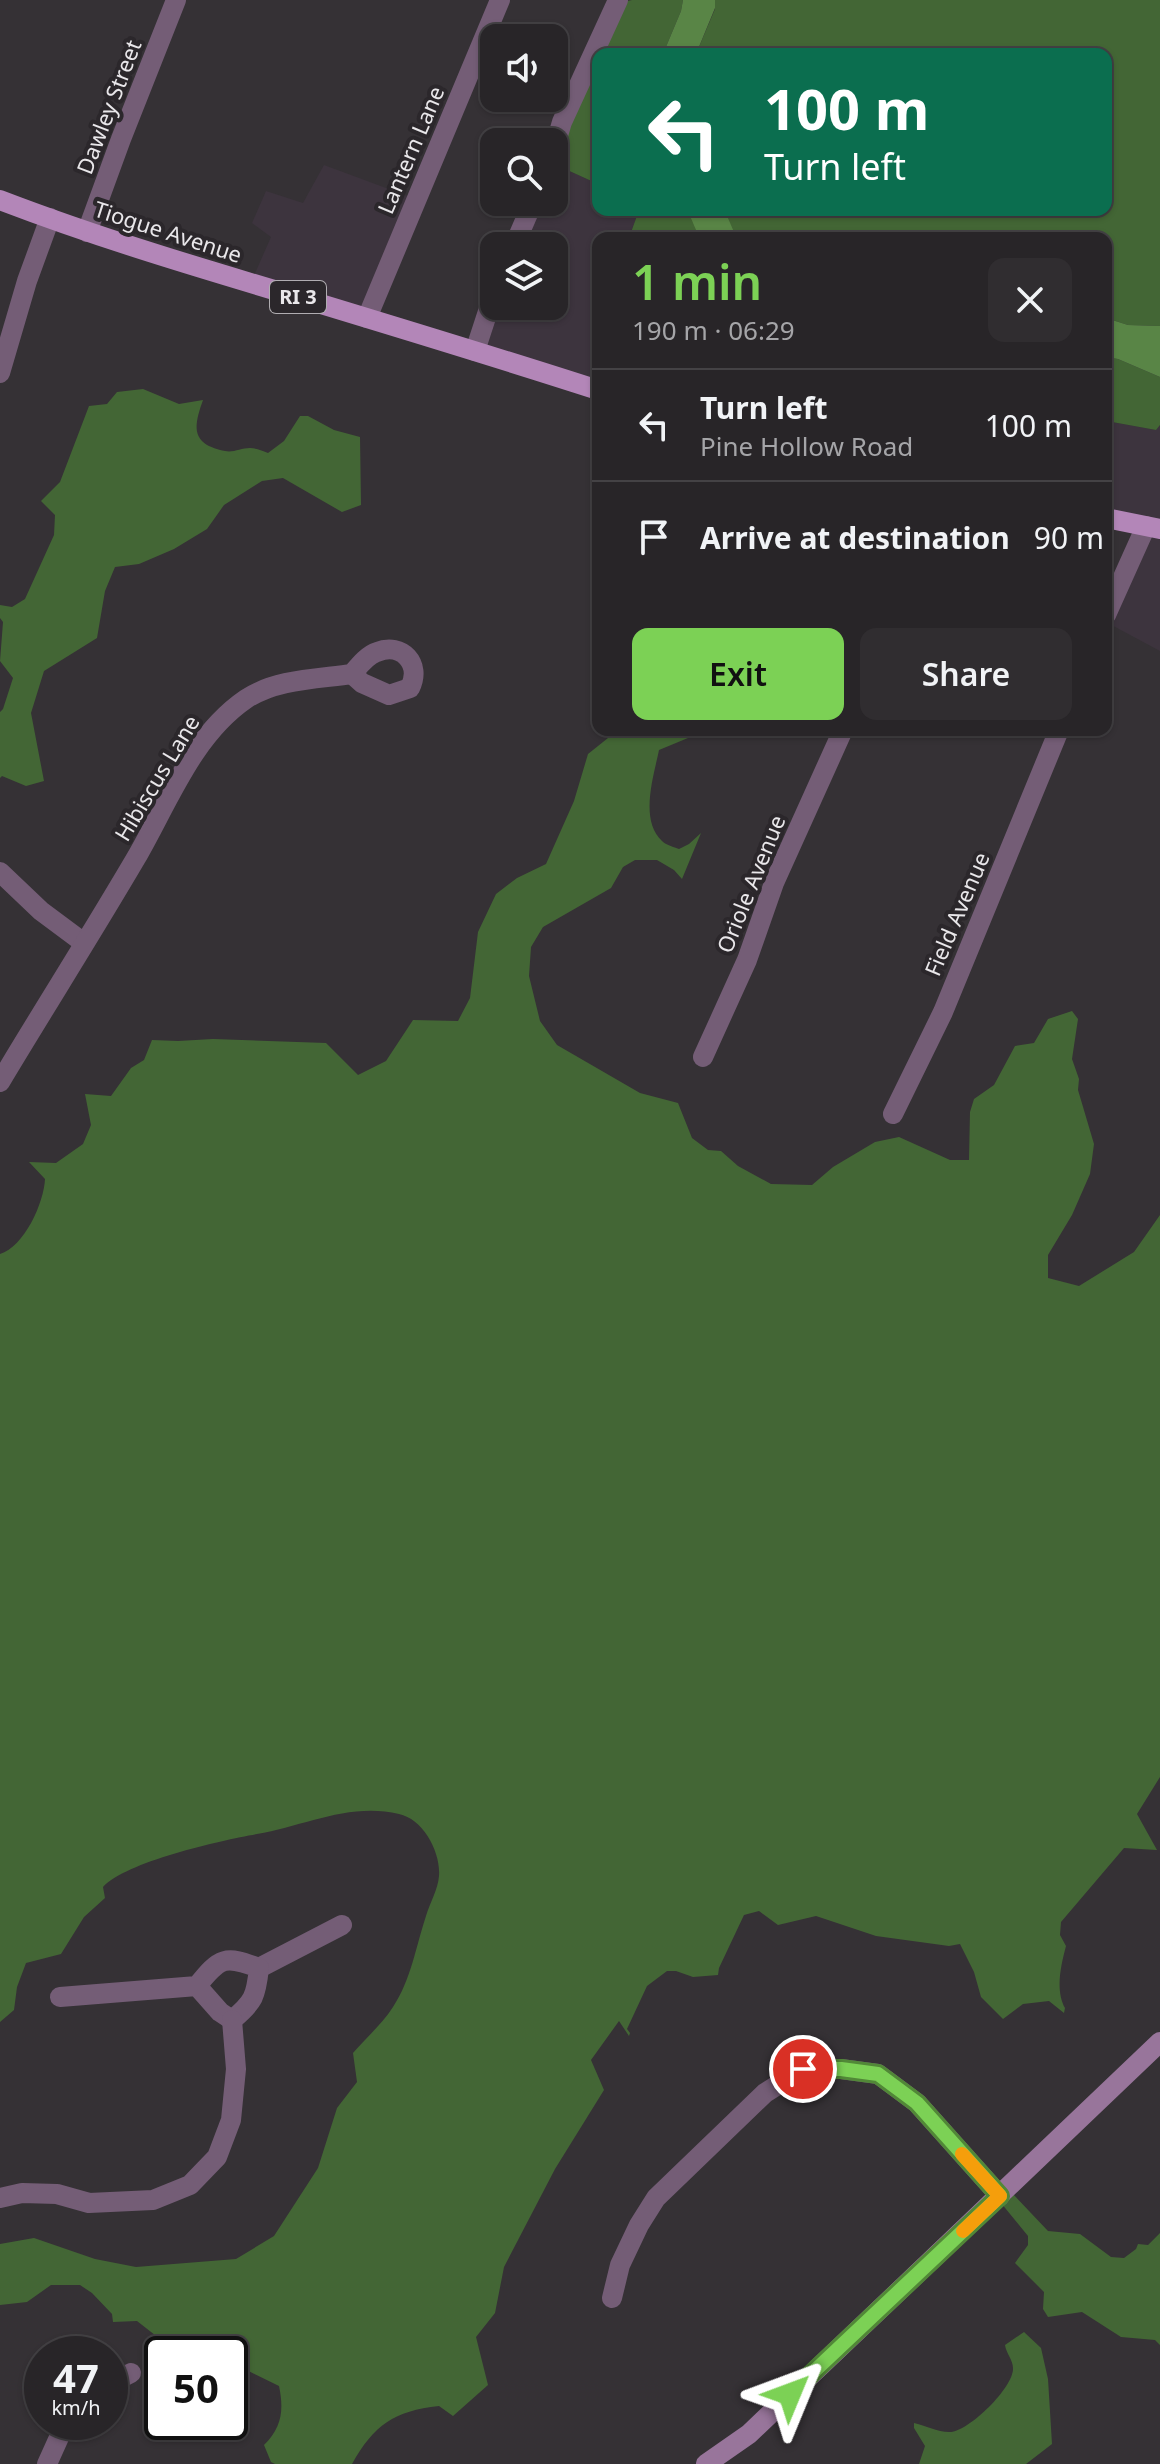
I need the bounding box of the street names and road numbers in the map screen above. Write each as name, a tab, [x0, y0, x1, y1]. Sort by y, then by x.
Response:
street label: Dawley Street	[69, 35, 147, 178]
street label: Lantern Lane	[370, 81, 450, 218]
street label: Tiogue Avenue	[91, 193, 246, 269]
road number: RI 3	[270, 281, 326, 313]
street label: Hibiscus Lane	[107, 709, 206, 846]
street label: Oriole Avenue	[709, 810, 791, 957]
street label: Field Avenue	[917, 847, 996, 980]

